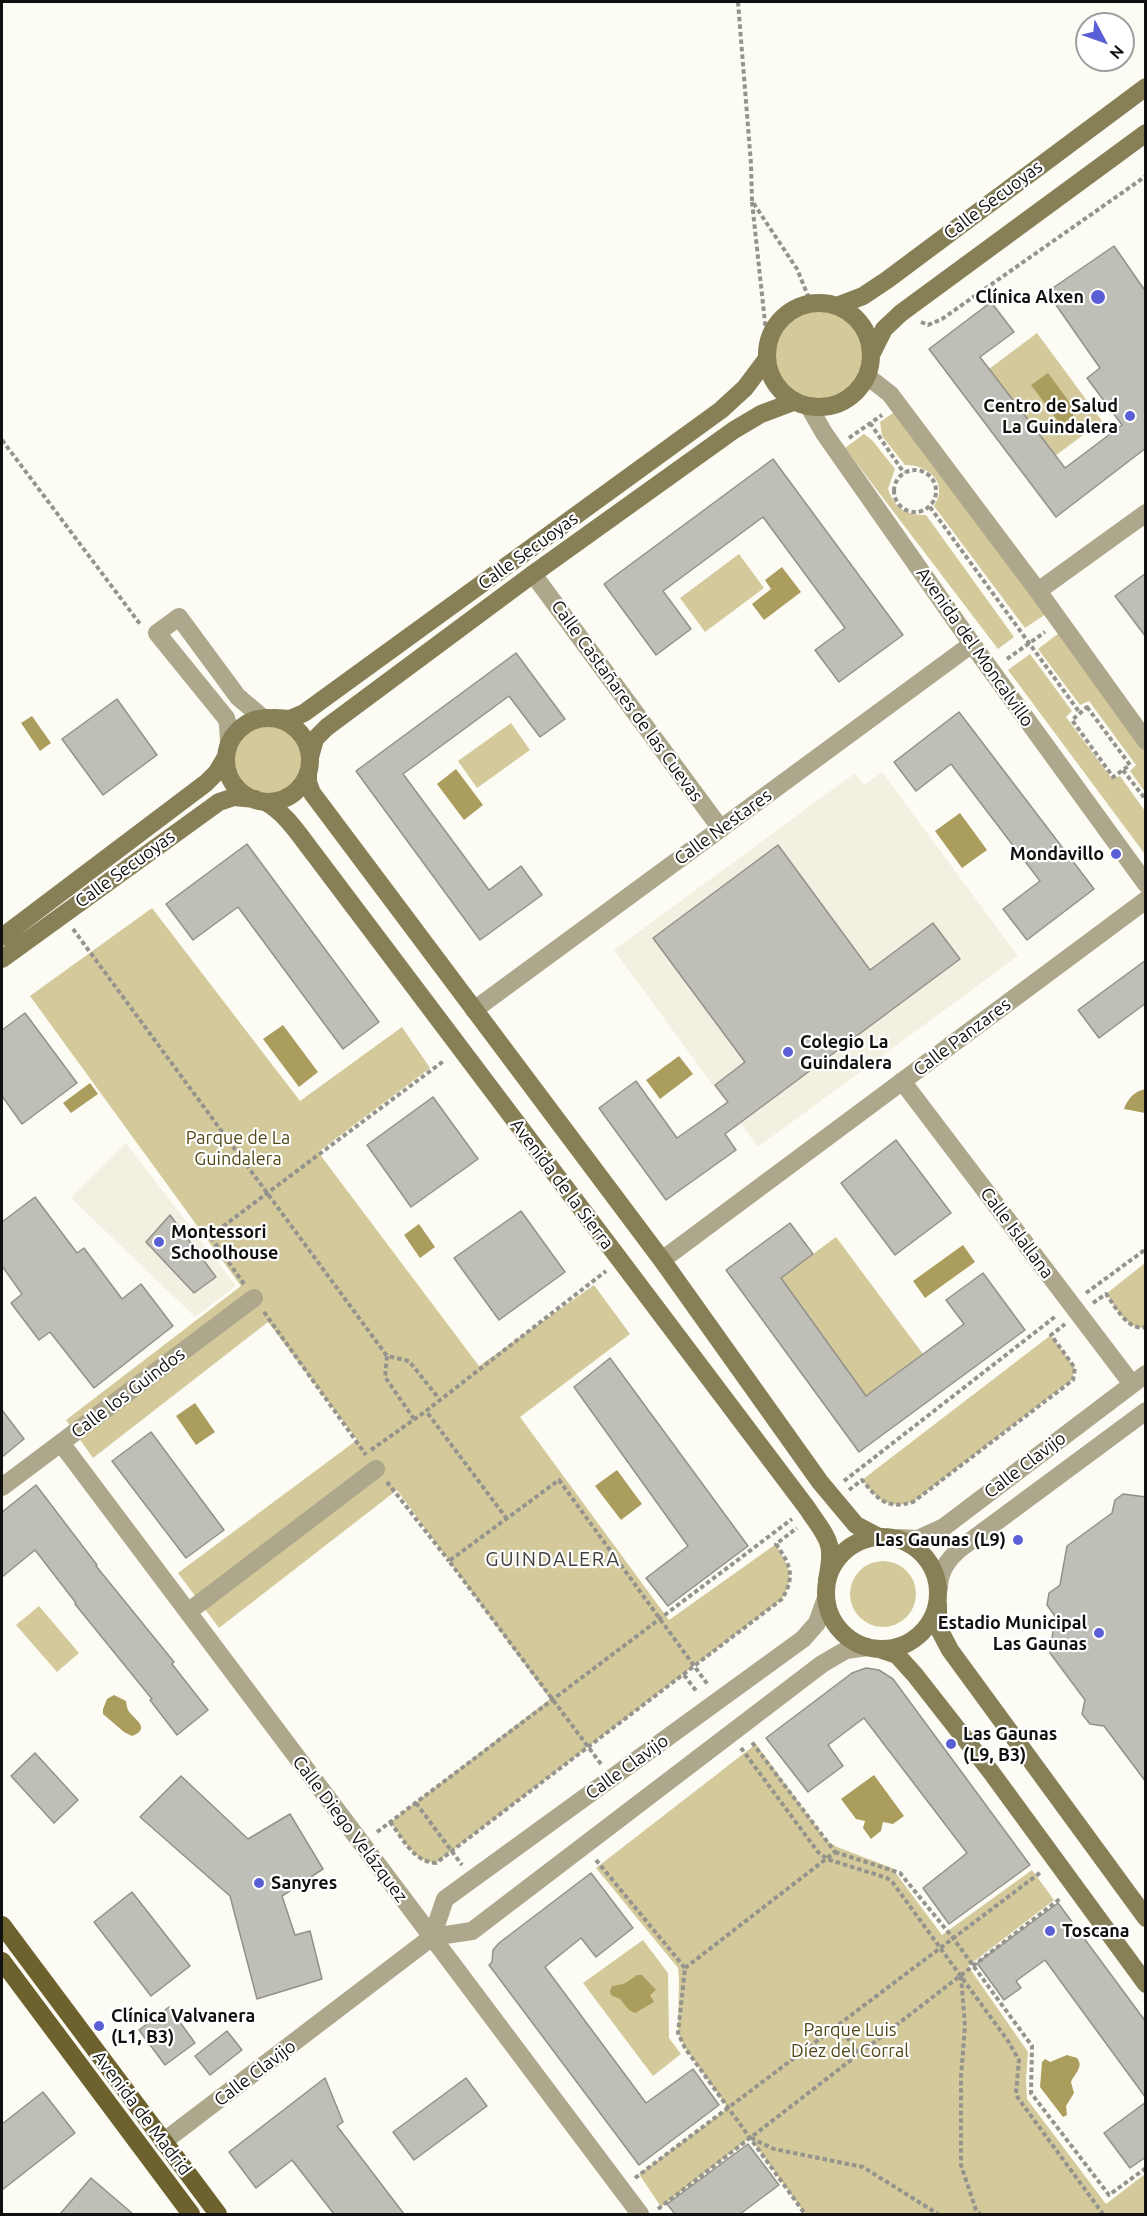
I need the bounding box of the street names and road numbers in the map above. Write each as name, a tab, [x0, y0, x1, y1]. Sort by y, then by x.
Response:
street label: Calle Secuoyas	[939, 156, 1047, 244]
street label: Calle Secuoyas	[474, 508, 582, 594]
street label: Avenida del Moncalvillo	[912, 563, 1038, 731]
street label: Calle Castañares de las Cuevas	[547, 596, 707, 806]
street label: Calle Nestares	[670, 784, 776, 870]
street label: Calle Secuoyas	[71, 826, 179, 912]
street label: Calle Panzares	[909, 993, 1015, 1081]
street label: Avenida de la Sierra	[506, 1114, 618, 1254]
street label: Calle Islallana	[976, 1183, 1058, 1283]
street label: Calle los Guindos	[67, 1343, 189, 1443]
street label: Calle Clavijo	[980, 1427, 1070, 1503]
street label: Calle Clavijo	[581, 1730, 673, 1804]
street label: Calle Diego Velázquez	[288, 1752, 412, 1906]
street label: Calle Clavijo	[210, 2035, 300, 2111]
street label: Avenida de Madrid	[88, 2046, 196, 2180]

